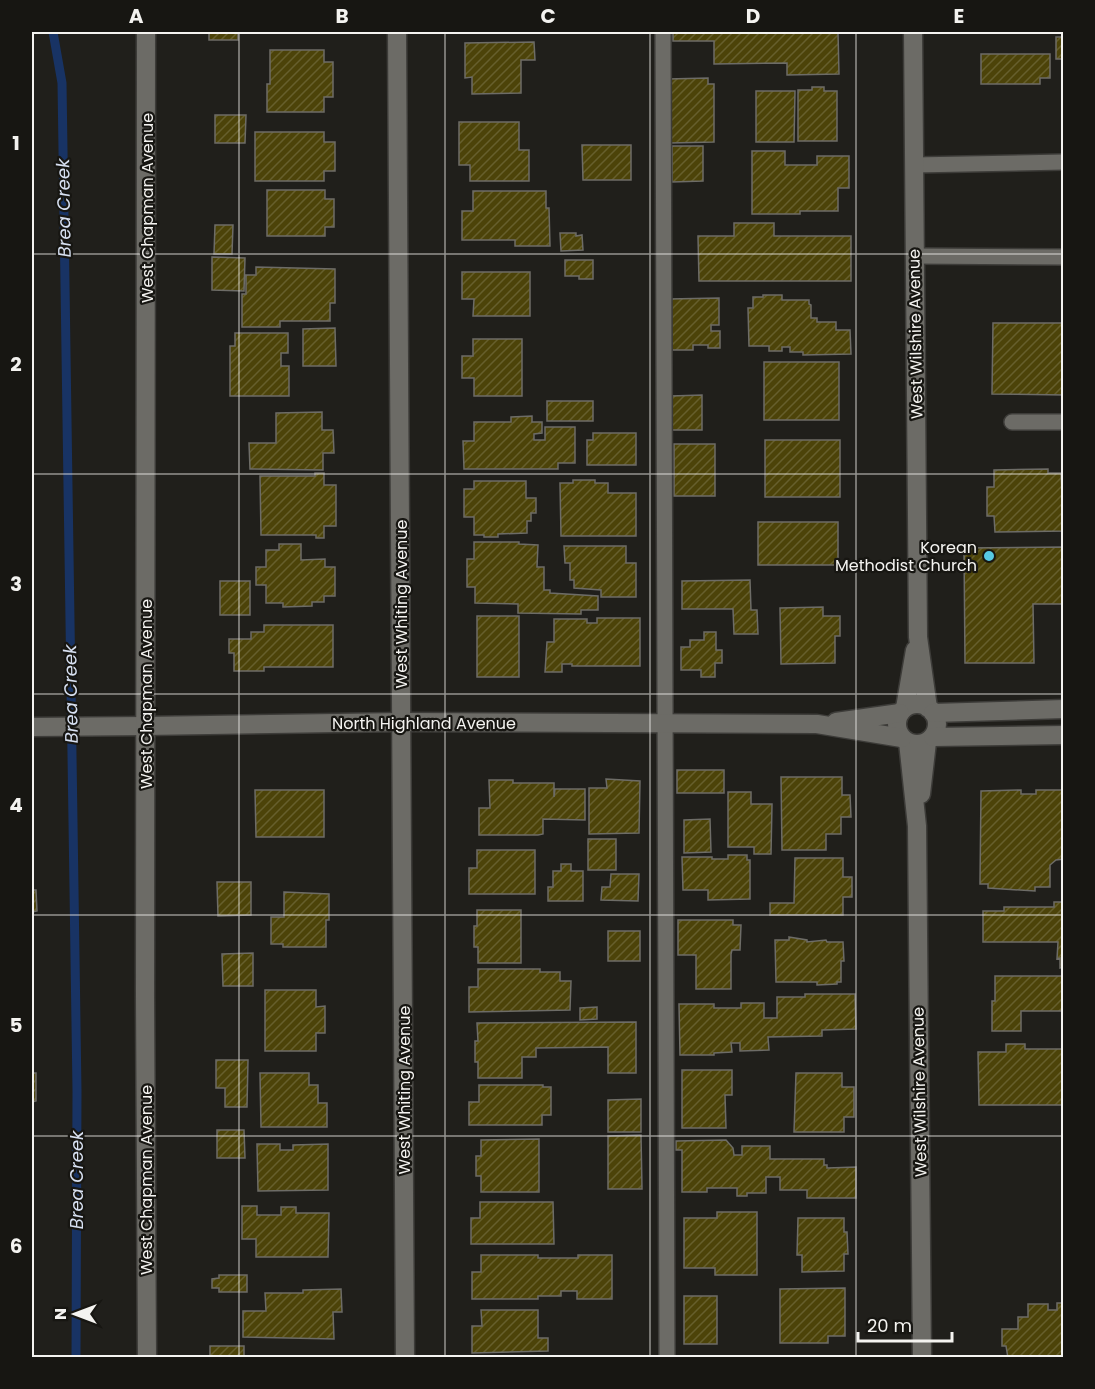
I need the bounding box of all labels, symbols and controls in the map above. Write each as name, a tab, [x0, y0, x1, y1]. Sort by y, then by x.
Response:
text: A	[129, 2, 144, 30]
text: B	[335, 2, 349, 30]
text: C	[540, 2, 556, 30]
text: D	[746, 2, 760, 30]
text: E	[954, 2, 964, 30]
street label: West Chapman Avenue	[136, 113, 159, 303]
text: 1	[12, 129, 20, 157]
water label: Brea Creek	[50, 158, 77, 258]
street label: West Wilshire Avenue	[903, 249, 928, 419]
text: 2	[10, 350, 22, 378]
street label: West Whiting Avenue	[390, 519, 413, 688]
place label: Korean Methodist Church	[835, 536, 977, 577]
marker: Korean Methodist Church	[982, 549, 996, 563]
text: 3	[10, 570, 22, 598]
street label: West Chapman Avenue	[135, 599, 158, 789]
water label: Brea Creek	[57, 644, 84, 744]
street label: North Highland Avenue	[332, 712, 516, 735]
text: 4	[9, 791, 23, 819]
street label: West Whiting Avenue	[393, 1005, 416, 1174]
street label: West Wilshire Avenue	[907, 1007, 932, 1177]
text: 5	[10, 1011, 23, 1039]
street label: West Chapman Avenue	[135, 1085, 158, 1275]
water label: Brea Creek	[64, 1130, 89, 1229]
text: 6	[10, 1232, 22, 1260]
north arrow	[45, 1284, 105, 1344]
scale bar	[858, 1305, 952, 1343]
text: N	[49, 1308, 72, 1320]
text: 20 m	[867, 1313, 912, 1338]

